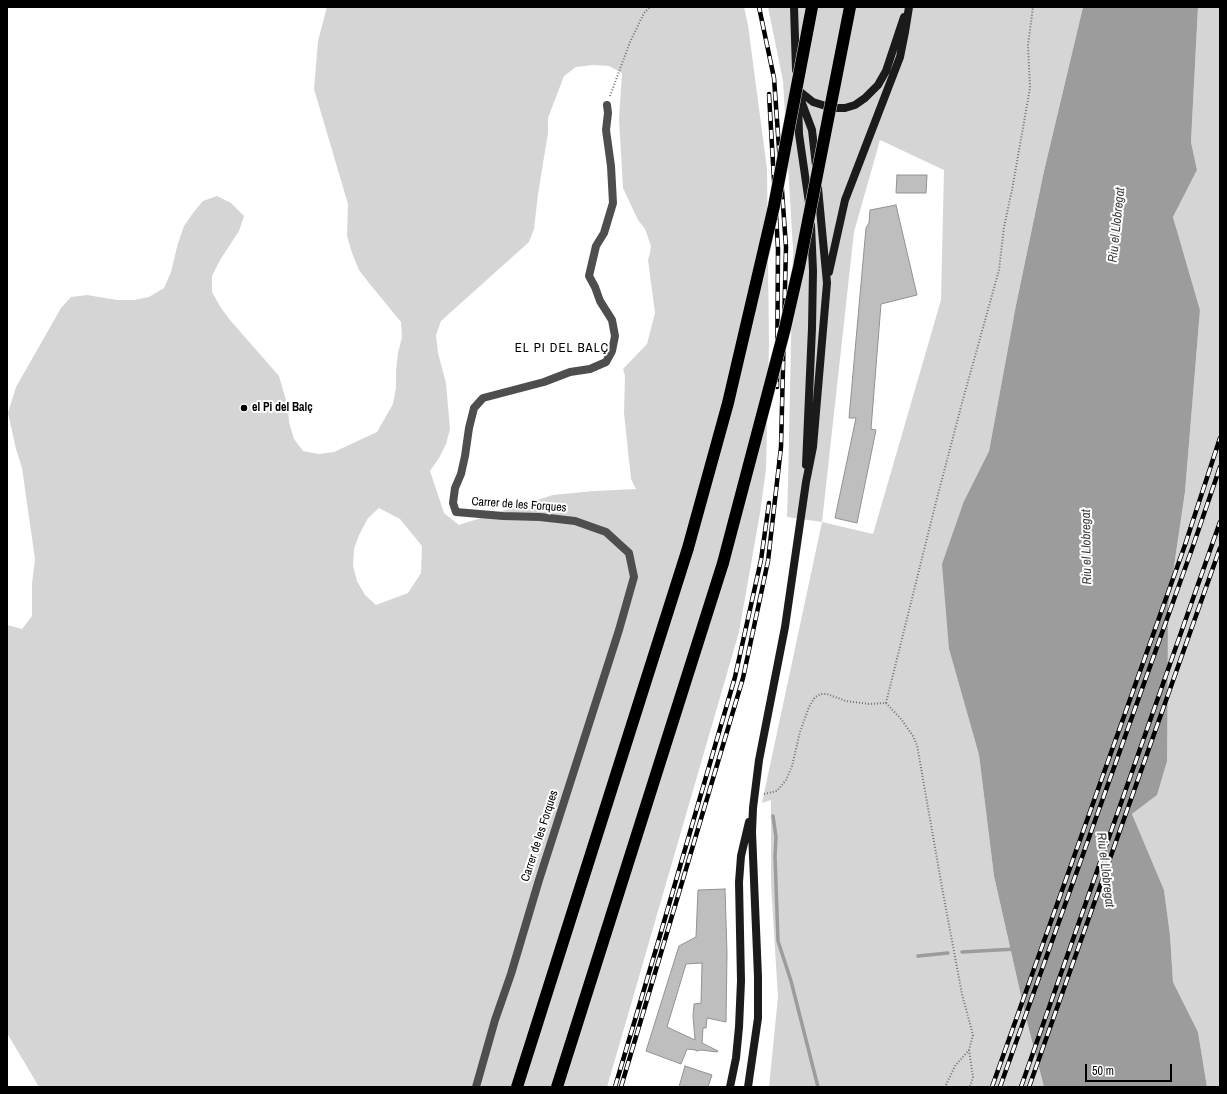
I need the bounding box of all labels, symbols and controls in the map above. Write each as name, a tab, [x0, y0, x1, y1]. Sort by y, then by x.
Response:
water label: Riu el Llobregat	[1105, 187, 1129, 263]
district label: EL PI DEL BALÇ	[515, 341, 609, 357]
place label: el Pi del Balç	[252, 401, 313, 415]
marker: el Pi del Balç	[239, 403, 249, 413]
street label: Carrer de les Forques	[471, 494, 567, 516]
water label: Riu el Llobregat	[1079, 509, 1095, 585]
street label: Carrer de les Forques	[518, 788, 562, 884]
water label: Riu el Llobregat	[1093, 832, 1117, 908]
scale bar	[1087, 1056, 1174, 1082]
text: 50 m	[1092, 1063, 1114, 1079]

